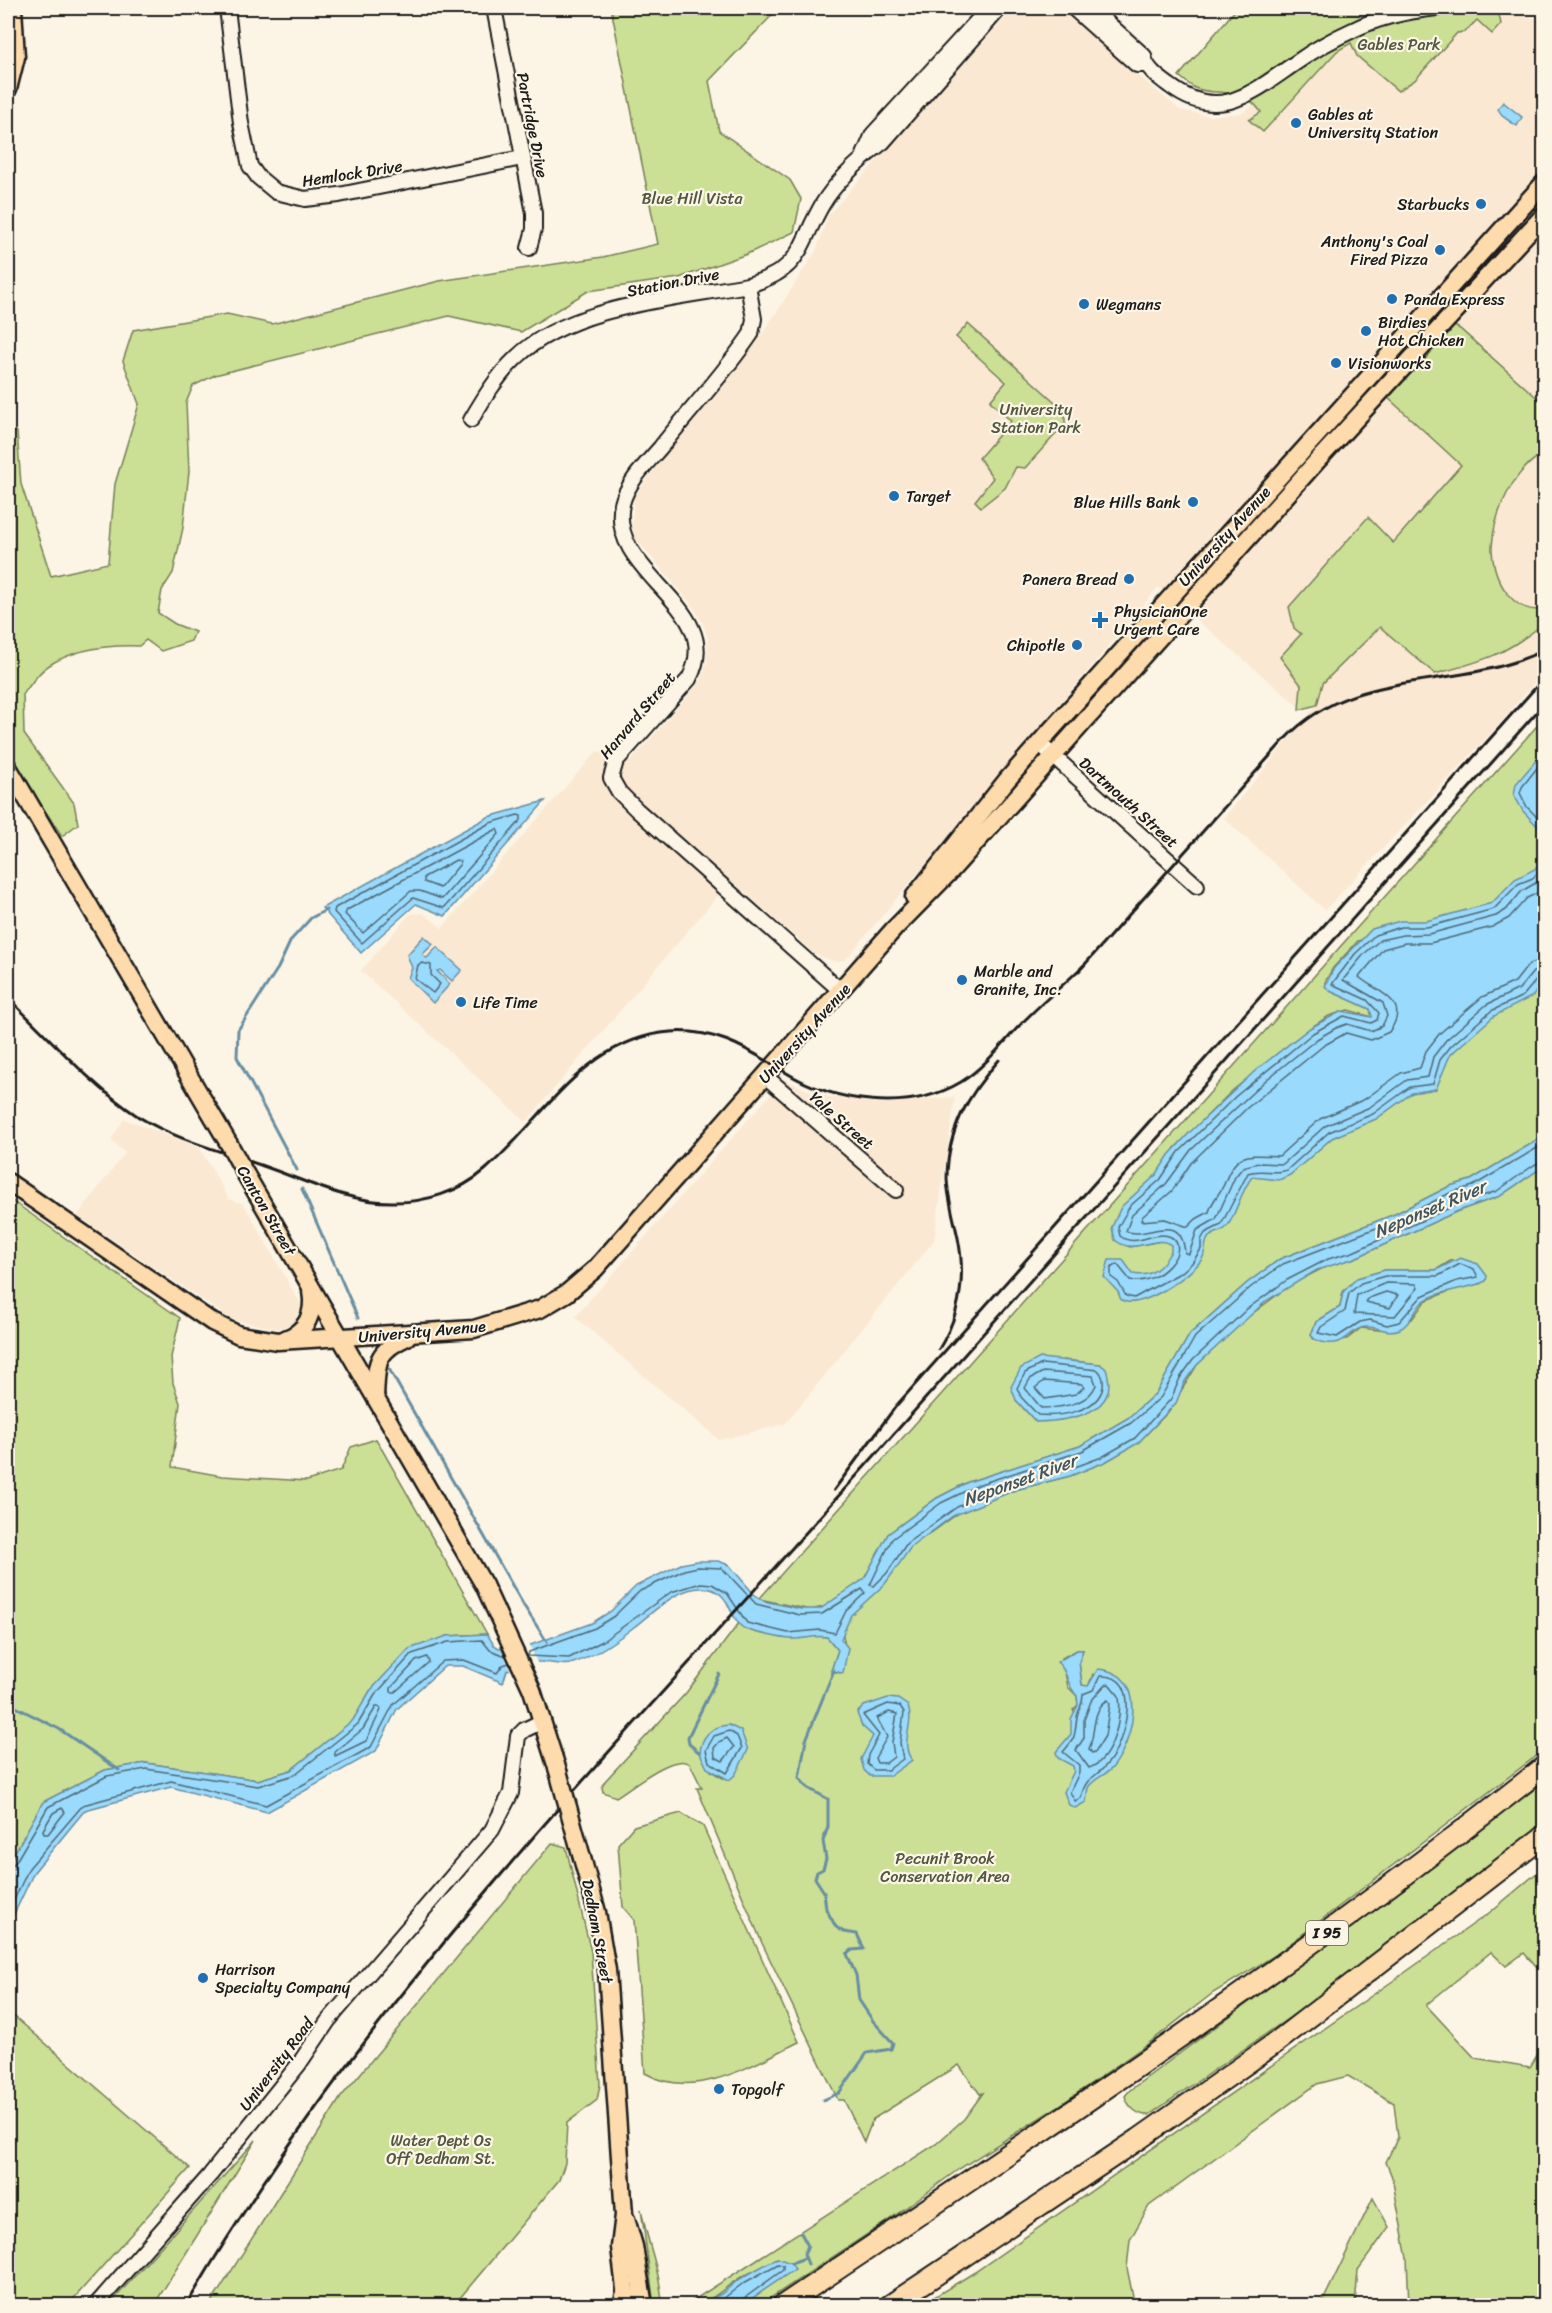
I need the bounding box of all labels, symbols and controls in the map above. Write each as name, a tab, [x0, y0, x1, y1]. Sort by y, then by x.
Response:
park label: Gables Park	[1357, 30, 1441, 59]
street label: Partridge Drive	[508, 70, 557, 180]
place label: Gables at University Station	[1308, 100, 1438, 147]
marker: Gables at University Station	[1289, 116, 1303, 130]
street label: Hemlock Drive	[300, 151, 404, 196]
park label: Blue Hill Vista	[642, 184, 743, 213]
place label: Starbucks	[1397, 190, 1469, 219]
marker: Starbucks	[1474, 197, 1488, 211]
place label: Anthony's Coal Fired Pizza	[1320, 227, 1428, 274]
marker: Anthony's Coal Fired Pizza	[1433, 243, 1447, 257]
street label: Station Drive	[624, 259, 722, 306]
place label: Panda Express	[1404, 285, 1505, 314]
place label: Wegmans	[1096, 290, 1162, 319]
marker: Panda Express	[1385, 292, 1399, 306]
marker: Wegmans	[1077, 297, 1091, 311]
place label: Birdies Hot Chicken	[1378, 308, 1465, 355]
marker: Birdies Hot Chicken	[1359, 324, 1373, 338]
place label: Visionworks	[1348, 349, 1431, 378]
marker: Visionworks	[1329, 356, 1343, 370]
park label: University Station Park	[991, 395, 1082, 442]
street label: University Avenue	[1171, 479, 1278, 594]
place label: Target	[906, 482, 951, 511]
place label: Blue Hills Bank	[1074, 488, 1181, 517]
marker: Target	[887, 489, 901, 503]
marker: Blue Hills Bank	[1186, 495, 1200, 509]
place label: Panera Bread	[1022, 565, 1119, 594]
marker: Panera Bread	[1122, 572, 1136, 586]
place label: PhysicianOne Urgent Care	[1114, 597, 1208, 644]
marker: PhysicianOne Urgent Care	[1091, 611, 1109, 629]
place label: Chipotle	[1007, 631, 1065, 660]
marker: Chipotle	[1070, 638, 1084, 652]
street label: Harvard Street	[592, 665, 683, 766]
street label: Dartmouth Street	[1072, 749, 1185, 855]
place label: Marble and Granite, Inc.	[974, 957, 1062, 1004]
marker: Marble and Granite, Inc.	[955, 973, 969, 987]
street label: University Avenue	[751, 976, 858, 1091]
place label: Life Time	[473, 988, 538, 1017]
marker: Life Time	[454, 995, 468, 1009]
street label: Yale Street	[802, 1084, 881, 1157]
street label: Canton Street	[229, 1159, 305, 1262]
water label: Neponset River	[1369, 1169, 1495, 1247]
street label: University Avenue	[357, 1311, 487, 1352]
water label: Neponset River	[958, 1443, 1085, 1515]
park label: Pecunit Brook Conservation Area	[880, 1844, 1010, 1891]
street label: Dedham Street	[573, 1877, 622, 1986]
road number: I 95	[1306, 1921, 1348, 1945]
place label: Harrison Specialty Company	[215, 1955, 351, 2002]
marker: Harrison Specialty Company	[196, 1971, 210, 1985]
street label: University Road	[231, 2010, 322, 2117]
place label: Topgolf	[731, 2075, 785, 2104]
marker: Topgolf	[712, 2082, 726, 2096]
park label: Water Dept Os Off Dedham St.	[386, 2126, 496, 2173]

